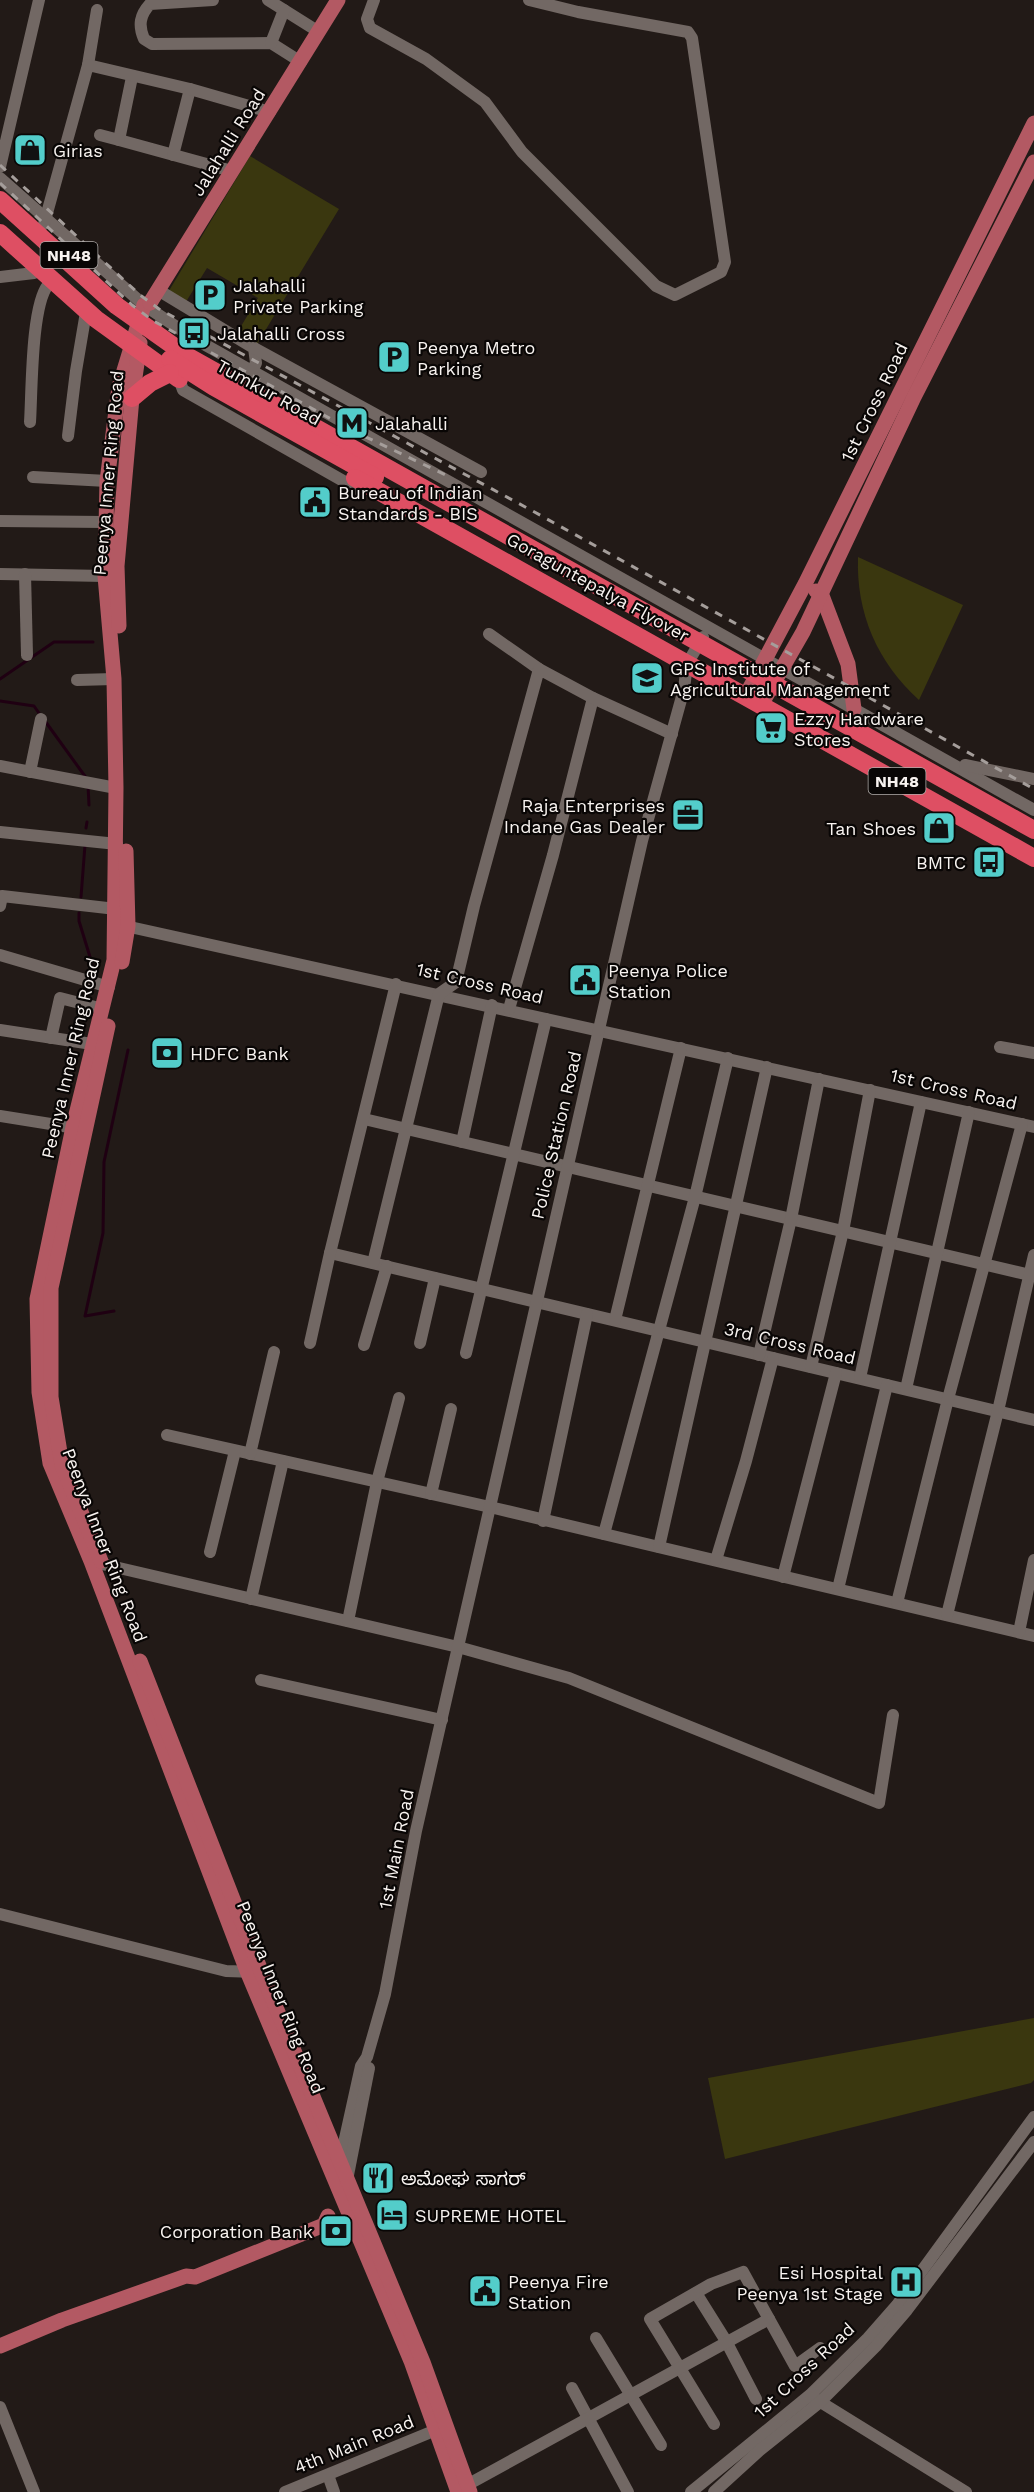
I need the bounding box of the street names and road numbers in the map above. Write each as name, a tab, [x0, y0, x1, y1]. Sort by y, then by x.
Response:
street label: Jalahalli Road	[187, 84, 269, 200]
road number: NH48	[40, 242, 98, 268]
street label: 1st Cross Road	[836, 339, 912, 465]
street label: Tumkur Road	[213, 355, 325, 429]
street label: Peenya Inner Ring Road	[89, 370, 127, 576]
street label: Goraguntepalya Flyover	[503, 528, 693, 646]
road number: NH48	[868, 768, 926, 794]
street label: Peenya Inner Ring Road	[37, 955, 103, 1161]
street label: 1st Cross Road	[415, 958, 545, 1008]
street label: Police Station Road	[526, 1049, 586, 1221]
street label: 1st Cross Road	[889, 1064, 1019, 1114]
street label: 3rd Cross Road	[722, 1318, 858, 1368]
street label: Peenya Inner Ring Road	[58, 1445, 152, 1645]
street label: 1st Main Road	[374, 1787, 418, 1911]
street label: Peenya Inner Ring Road	[233, 1898, 329, 2096]
street label: 1st Cross Road	[750, 2318, 858, 2422]
street label: 4th Main Road	[291, 2410, 417, 2478]

